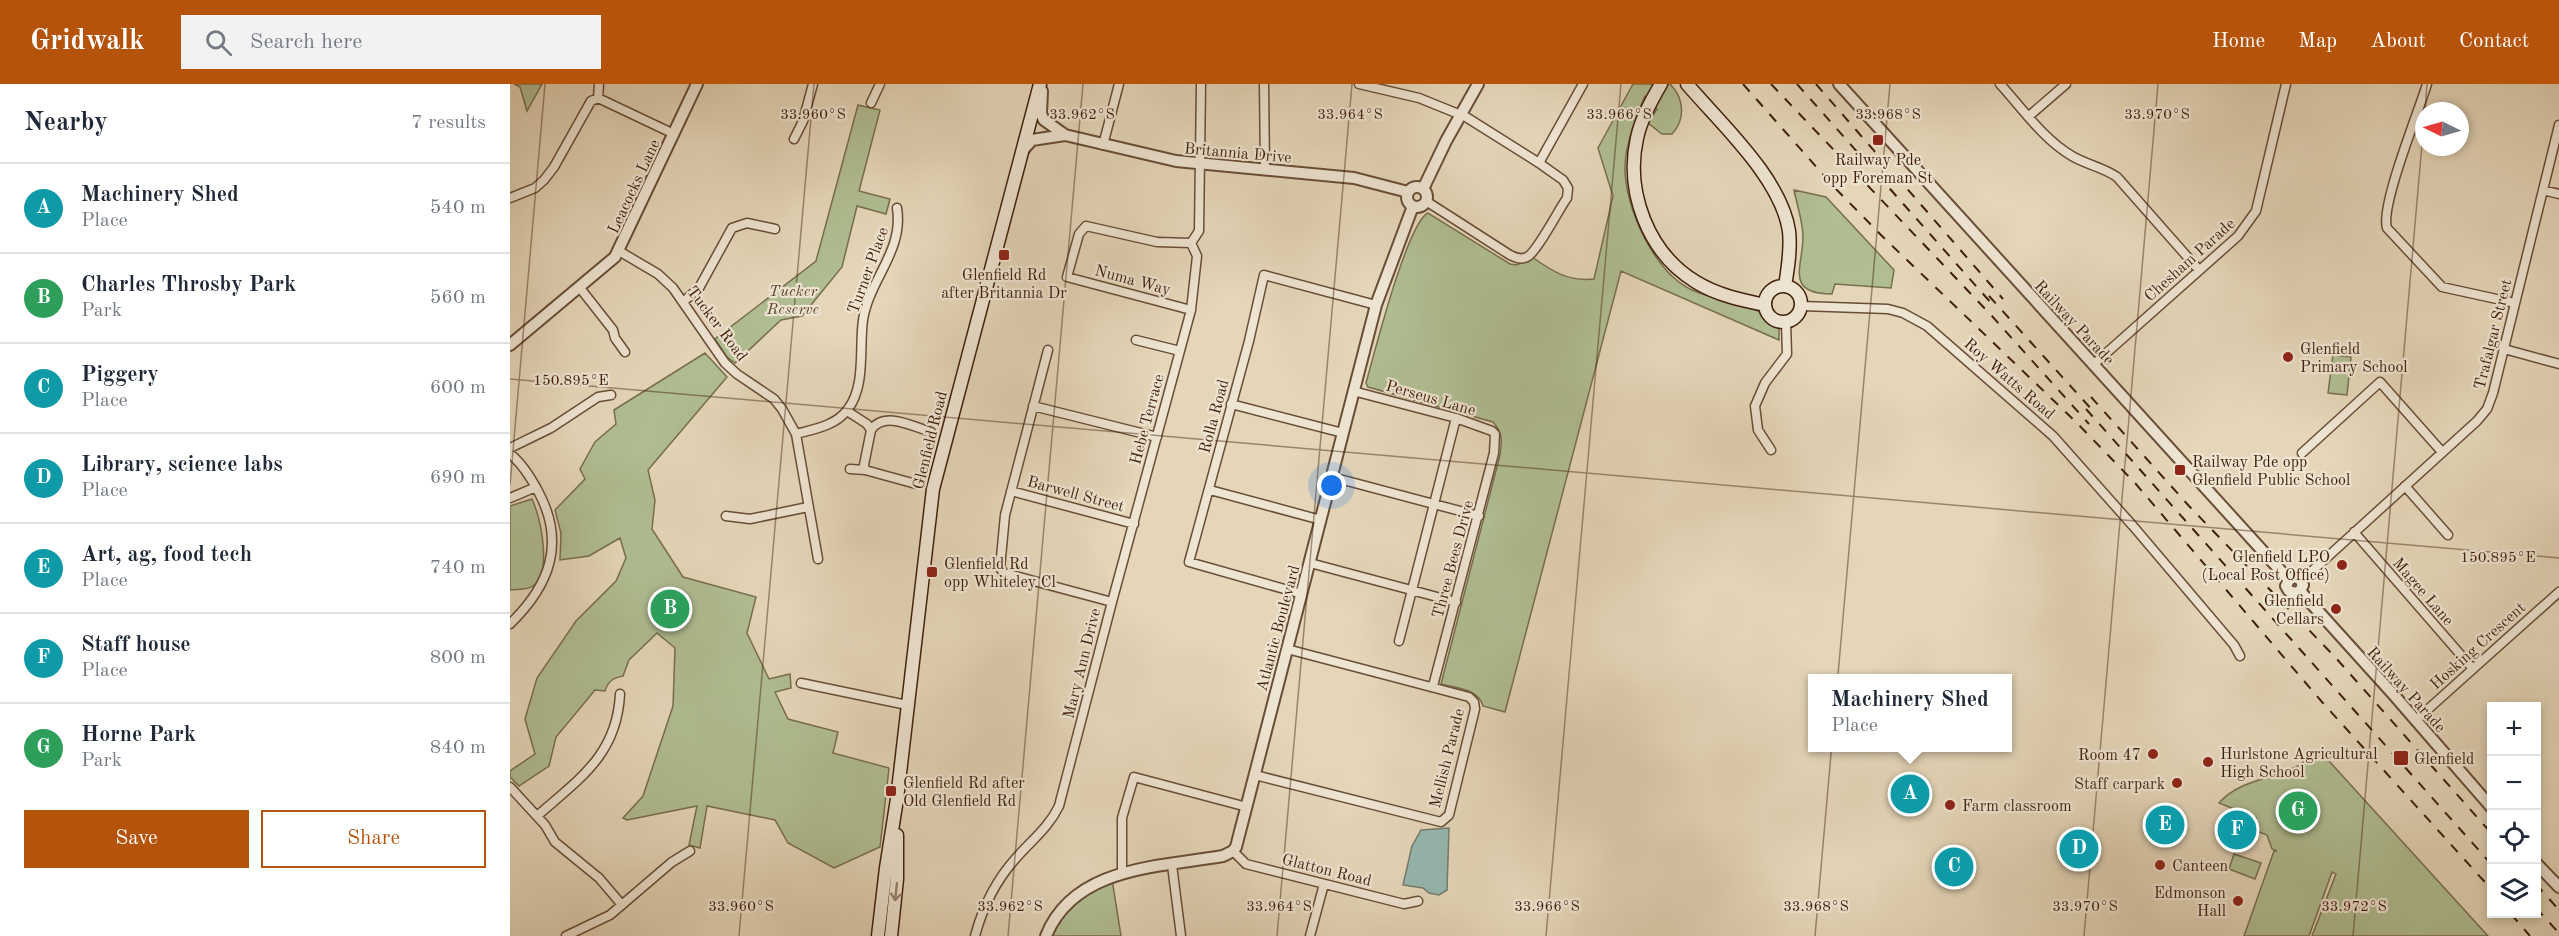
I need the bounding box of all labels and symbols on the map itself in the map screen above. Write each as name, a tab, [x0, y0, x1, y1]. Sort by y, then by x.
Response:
north arrow	[2415, 102, 2469, 156]
text: 33.960°S	[780, 108, 846, 123]
text: 33.962°S	[1049, 108, 1115, 123]
text: 33.964°S	[1317, 108, 1383, 123]
text: 33.966°S	[1586, 108, 1652, 123]
text: 33.968°S	[1855, 108, 1921, 123]
text: 33.970°S	[2124, 108, 2190, 123]
marker: Railway Pde opp Foreman St	[1871, 133, 1885, 147]
street label: Leacocks Lane	[606, 137, 664, 237]
street label: Britannia Drive	[1183, 141, 1292, 167]
place label: Railway Pde opp Foreman St	[1823, 153, 1933, 187]
street label: Chesham Parade	[2142, 216, 2239, 305]
street label: Turner Place	[846, 225, 892, 316]
marker: Glenfield Rd after Britannia Dr	[997, 248, 1011, 262]
street label: Numa Way	[1093, 263, 1173, 299]
place label: Glenfield Rd after Britannia Dr	[941, 268, 1067, 302]
street label: Trafalgar Street	[2472, 277, 2516, 391]
street label: Railway Parade	[2031, 278, 2116, 369]
street label: Tucker Road	[683, 284, 750, 365]
park label: Tucker Reserve	[766, 284, 820, 318]
street label: Roy Watts Road	[1960, 336, 2057, 423]
place label: Glenfield Primary School	[2300, 342, 2408, 376]
marker: Glenfield Primary School	[2281, 350, 2295, 364]
street label: Hebe Terrace	[1128, 373, 1168, 467]
text: 150.895°E	[533, 374, 609, 389]
street label: Rolla Road	[1197, 378, 1233, 455]
street label: Perseus Lane	[1384, 378, 1477, 419]
street label: Glenfield Road	[911, 390, 951, 491]
place label: Railway Pde opp Glenfield Public School	[2192, 455, 2350, 489]
marker: Railway Pde opp Glenfield Public School	[2173, 463, 2187, 477]
your location	[1317, 471, 1346, 500]
street label: Barwell Street	[1025, 474, 1126, 516]
street label: Three Bees Drive	[1430, 499, 1477, 620]
place label: Glenfield LPO (Local Post Office)	[2202, 550, 2330, 584]
text: 150.895°E	[2460, 551, 2536, 566]
street label: Magee Lane	[2389, 555, 2456, 629]
place label: Glenfield Rd opp Whiteley Cl	[944, 557, 1056, 591]
marker: Glenfield LPO (Local Post Office)	[2335, 558, 2349, 572]
street label: Atlantic Boulevard	[1254, 564, 1303, 693]
marker: Glenfield Rd opp Whiteley Cl	[925, 565, 939, 579]
pin: B	[650, 586, 690, 632]
place label: Glenfield Cellars	[2264, 594, 2324, 628]
street label: Hosking Crescent	[2428, 599, 2529, 693]
marker: Glenfield Cellars	[2329, 602, 2343, 616]
street label: Mary Ann Drive	[1061, 607, 1104, 720]
street label: Railway Parade	[2363, 645, 2448, 736]
street label: Mellish Parade	[1428, 707, 1468, 810]
marker: Room 47	[2146, 747, 2160, 761]
place label: Hurlstone Agricultural High School	[2220, 747, 2378, 781]
place label: Room 47	[2078, 748, 2141, 764]
marker: Glenfield	[2392, 749, 2410, 767]
place label: Glenfield	[2414, 752, 2474, 768]
marker: Hurlstone Agricultural High School	[2201, 755, 2215, 769]
pin: A	[1890, 772, 1930, 816]
place label: Glenfield Rd after Old Glenfield Rd	[903, 776, 1025, 810]
marker: Staff carpark	[2170, 776, 2184, 790]
place label: Staff carpark	[2074, 777, 2165, 793]
marker: Glenfield Rd after Old Glenfield Rd	[884, 784, 898, 798]
pin: G	[2278, 788, 2318, 834]
marker: Farm classroom	[1943, 798, 1957, 812]
place label: Farm classroom	[1962, 799, 2072, 815]
pin: E	[2146, 802, 2184, 848]
pin: F	[2218, 808, 2256, 852]
pin: D	[2060, 826, 2098, 872]
pin: C	[1934, 844, 1974, 890]
street label: Glatton Road	[1280, 852, 1373, 890]
marker: Canteen	[2153, 858, 2167, 872]
place label: Canteen	[2172, 859, 2229, 875]
one-way arrow	[890, 882, 901, 902]
place label: Edmonson Hall	[2154, 886, 2226, 920]
marker: Edmonson Hall	[2231, 894, 2245, 908]
text: 33.960°S	[708, 900, 774, 915]
text: 33.962°S	[977, 900, 1043, 915]
text: 33.964°S	[1246, 900, 1312, 915]
text: 33.966°S	[1514, 900, 1580, 915]
text: 33.968°S	[1783, 900, 1849, 915]
text: 33.970°S	[2052, 900, 2118, 915]
text: 33.972°S	[2321, 900, 2387, 915]

